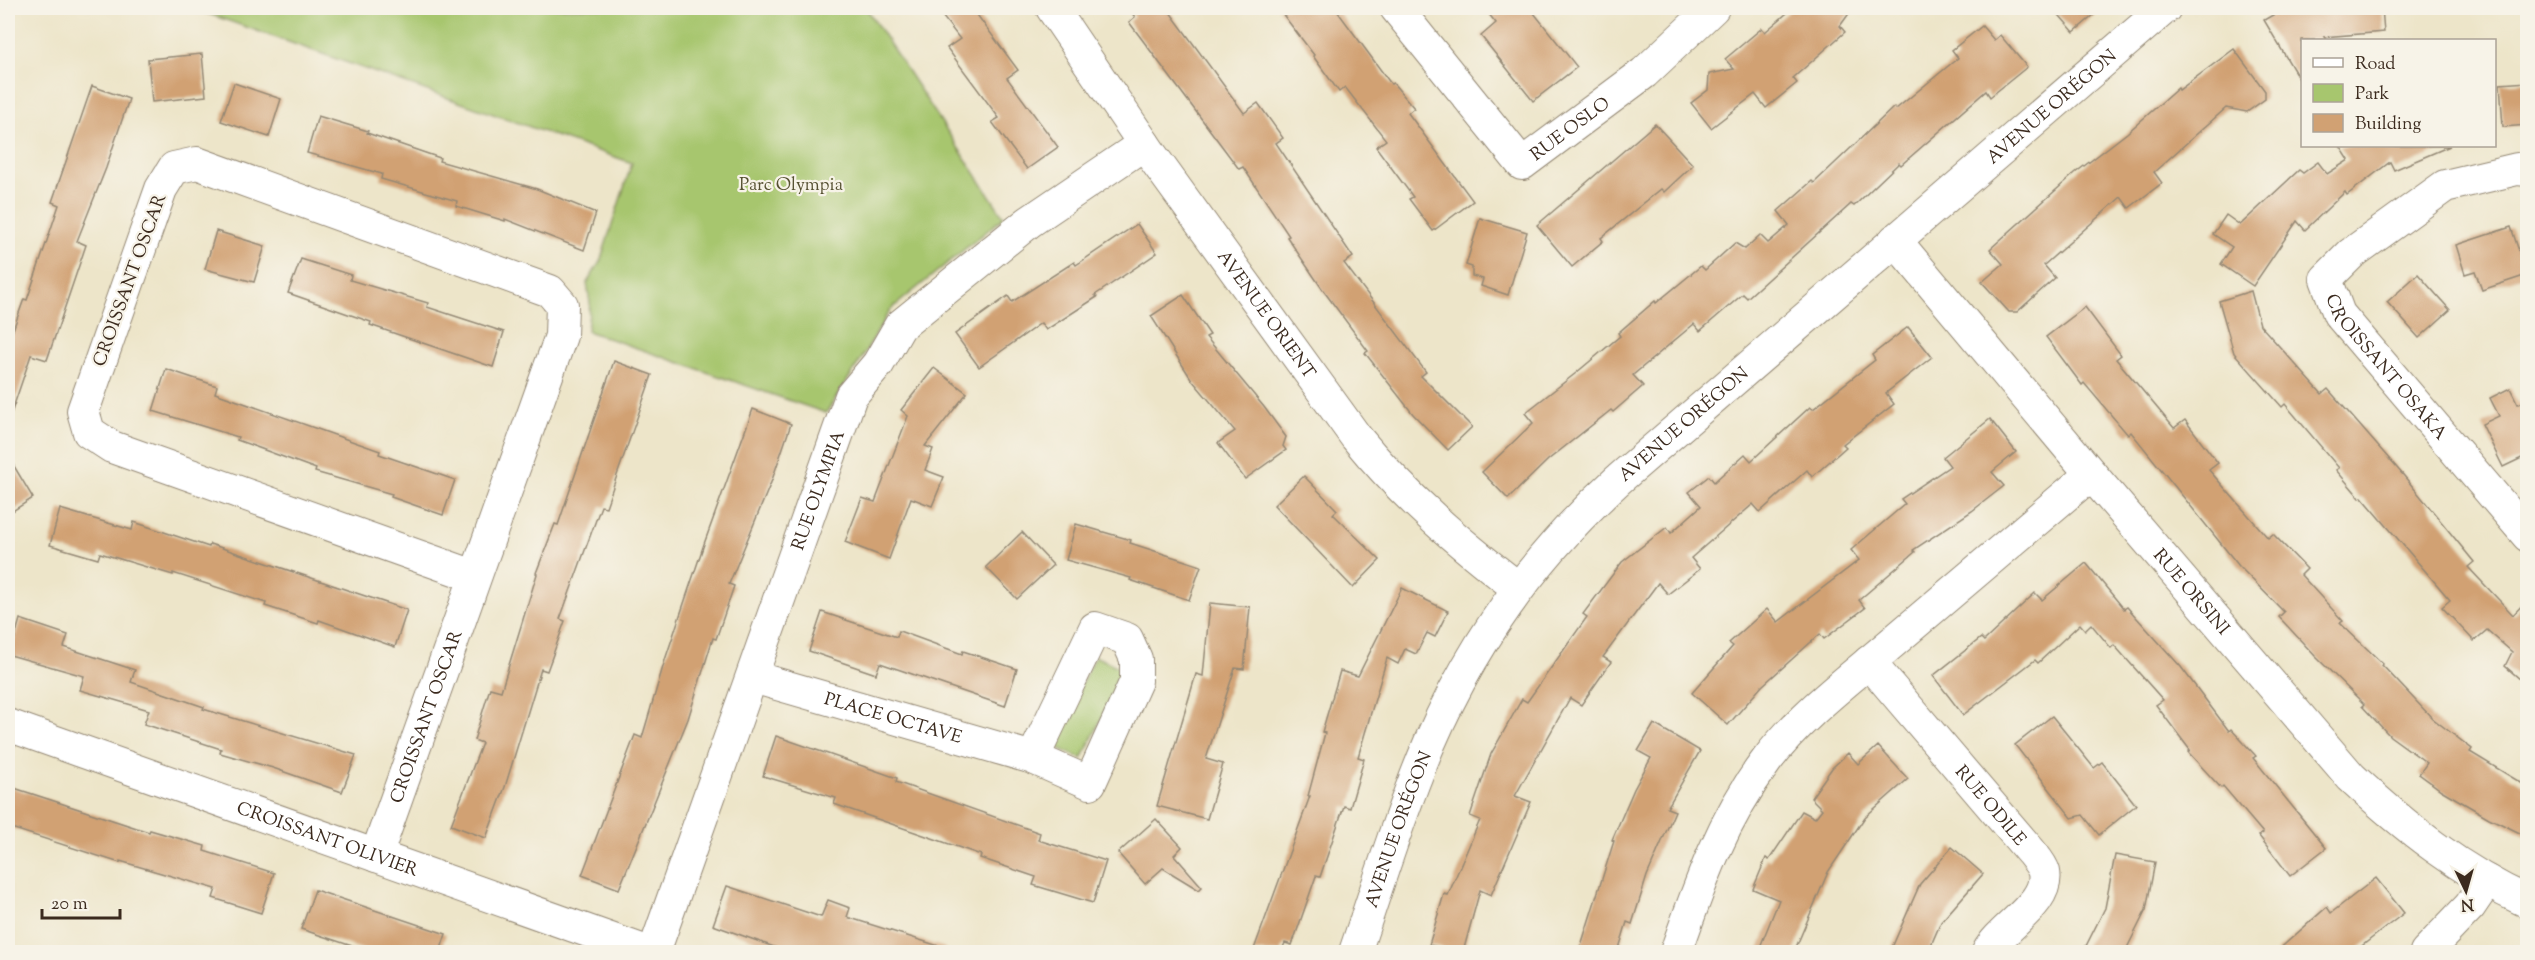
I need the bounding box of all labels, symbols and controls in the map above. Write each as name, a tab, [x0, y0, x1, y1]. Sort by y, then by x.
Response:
legend	[2301, 39, 2496, 147]
street label: AVENUE ORÉGON	[1982, 44, 2123, 171]
text: Road	[2355, 52, 2395, 78]
text: Park	[2355, 82, 2390, 108]
street label: RUE OSLO	[1526, 92, 1616, 168]
text: Building	[2355, 112, 2421, 138]
park label: Parc Olympia	[739, 173, 843, 199]
street label: CROISSANT OSCAR	[88, 191, 174, 371]
street label: AVENUE ORIENT	[1210, 246, 1321, 385]
street label: CROISSANT OSAKA	[2318, 290, 2452, 447]
street label: AVENUE ORÉGON	[1614, 362, 1755, 489]
street label: RUE OLYMPIA	[786, 427, 853, 554]
street label: RUE ORSINI	[2146, 544, 2235, 642]
street label: CROISSANT OSCAR	[385, 627, 470, 807]
street label: PLACE OCTAVE	[821, 687, 965, 752]
street label: AVENUE ORÉGON	[1360, 748, 1440, 912]
street label: RUE ODILE	[1948, 760, 2031, 852]
street label: CROISSANT OLIVIER	[232, 796, 421, 885]
north arrow	[2436, 861, 2496, 921]
scale bar	[42, 882, 120, 920]
text: N	[2460, 891, 2474, 915]
text: 20 m	[51, 892, 88, 918]

